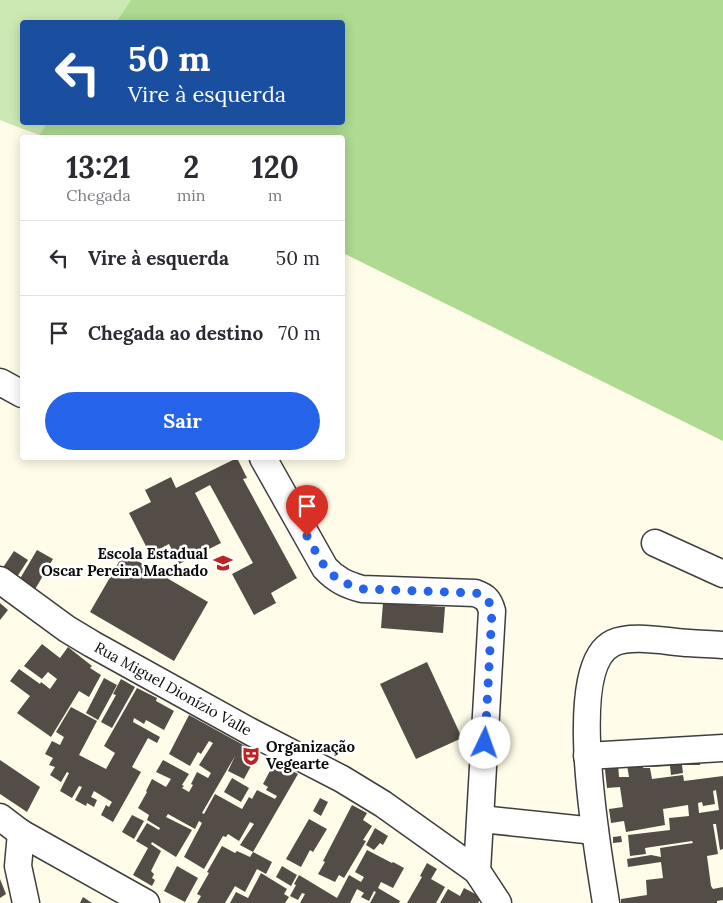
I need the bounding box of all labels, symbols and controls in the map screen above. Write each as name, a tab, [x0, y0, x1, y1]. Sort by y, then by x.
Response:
text: 50 m	[128, 36, 211, 81]
icon: left	[45, 40, 110, 105]
text: Vire à esquerda	[128, 80, 286, 108]
text: 13:21	[66, 148, 131, 186]
text: 2	[183, 148, 199, 186]
text: 120	[252, 148, 299, 186]
text: Chegada	[66, 185, 131, 205]
text: min	[177, 185, 205, 205]
text: m	[268, 185, 282, 205]
icon: left	[45, 244, 73, 272]
text: Vire à esquerda	[88, 246, 229, 270]
text: 50 m	[276, 246, 320, 270]
icon: arrive	[45, 319, 73, 347]
text: Chegada ao destino	[88, 321, 263, 345]
text: 70 m	[278, 321, 321, 345]
button: Sair	[45, 392, 320, 450]
pin	[286, 485, 328, 536]
icon: arrive	[293, 492, 321, 520]
place label: Escola Estadual Oscar Pereira Machado	[41, 544, 209, 580]
school or university icon: Escola Estadual Oscar Pereira Machado	[212, 552, 234, 574]
street label: Rua Miguel Dionízio Valle	[91, 637, 255, 740]
position arrow	[458, 716, 510, 768]
place label: Organização Vegearte	[266, 737, 355, 773]
theatre icon: Organização Vegearte	[240, 745, 262, 767]

